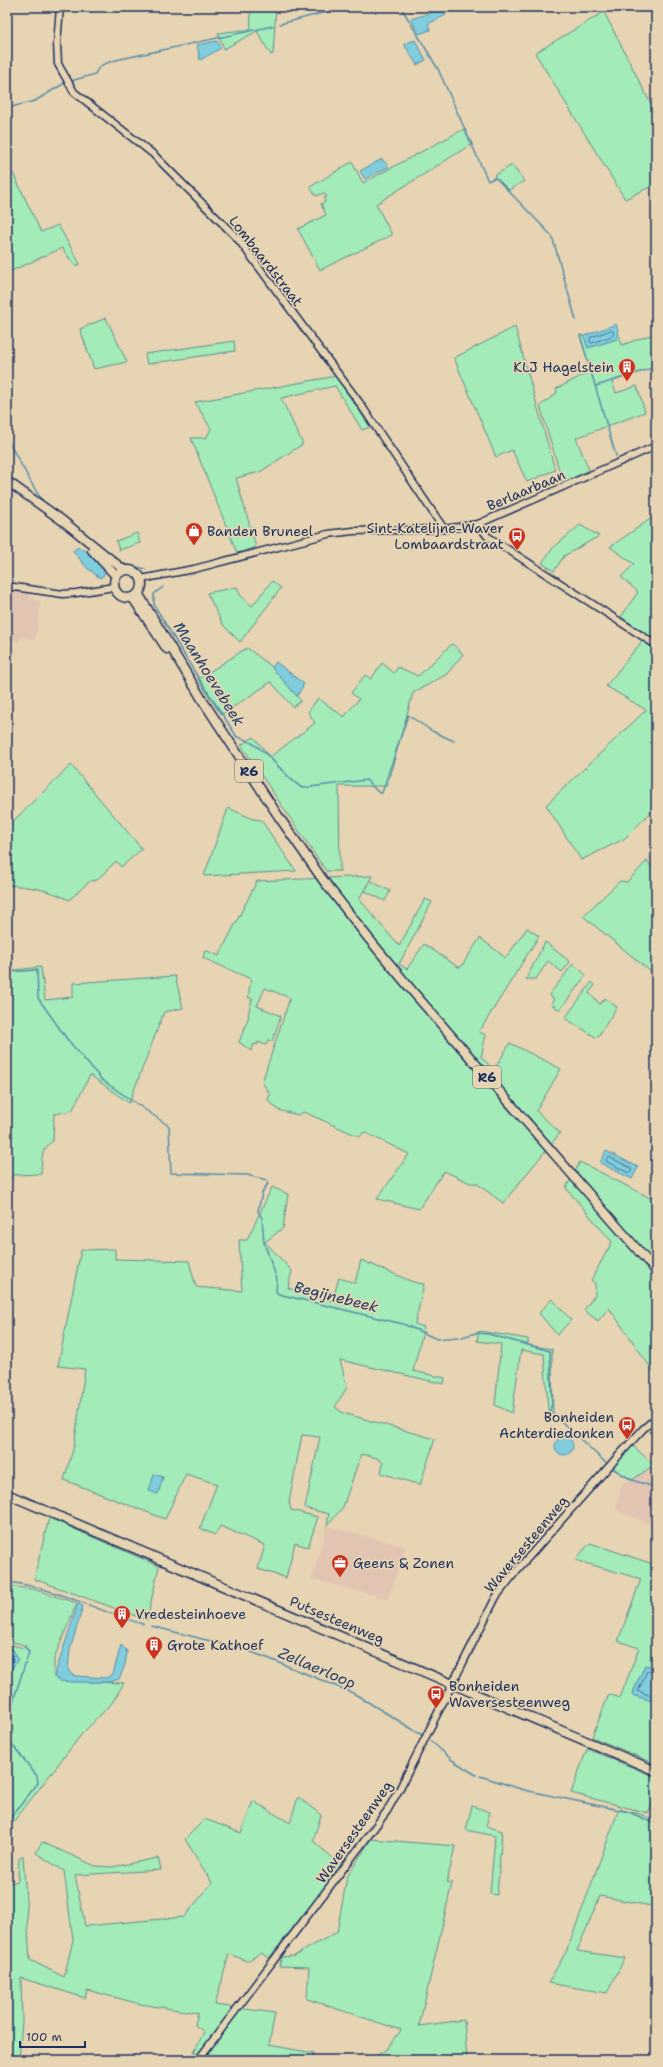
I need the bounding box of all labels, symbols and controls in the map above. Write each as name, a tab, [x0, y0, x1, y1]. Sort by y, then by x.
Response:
street label: Lombaardstraat	[225, 212, 307, 310]
building icon: KLJ Hagelstein	[617, 357, 637, 382]
place label: KLJ Hagelstein	[513, 358, 614, 376]
street label: Berlaarbaan	[484, 465, 568, 515]
place label: Sint-Katelijne-Waver Lombaardstraat	[367, 519, 504, 553]
shop icon: Banden Bruneel	[184, 521, 204, 546]
place label: Banden Bruneel	[207, 522, 314, 540]
bus stop icon: Sint-Katelijne-Waver Lombaardstraat	[507, 526, 527, 551]
water label: Maanhoevebeek	[169, 618, 249, 730]
road number: R6	[235, 760, 263, 782]
road number: R6	[473, 1066, 501, 1088]
water label: Begijnebeek	[292, 1277, 381, 1317]
place label: Bonheiden Achterdiedonken	[499, 1408, 614, 1442]
bus stop icon: Bonheiden Achterdiedonken	[617, 1415, 637, 1440]
street label: Waversesteenweg	[480, 1492, 572, 1596]
office icon: Geens & Zonen	[330, 1553, 350, 1578]
place label: Geens & Zonen	[353, 1554, 455, 1572]
street label: Putsesteenweg	[287, 1592, 387, 1648]
building icon: Vredesteinhoeve	[112, 1604, 132, 1629]
place label: Vredesteinhoeve	[135, 1605, 246, 1623]
building icon: Grote Kathoef	[144, 1635, 164, 1660]
place label: Grote Kathoef	[167, 1636, 264, 1654]
water label: Zellaerloop	[275, 1643, 359, 1693]
place label: Bonheiden Waversesteenweg	[449, 1677, 570, 1711]
bus stop icon: Bonheiden Waversesteenweg	[426, 1684, 446, 1709]
street label: Waversesteenweg	[312, 1777, 396, 1887]
scale bar	[20, 2023, 85, 2049]
text: 100 m	[26, 2029, 62, 2045]

